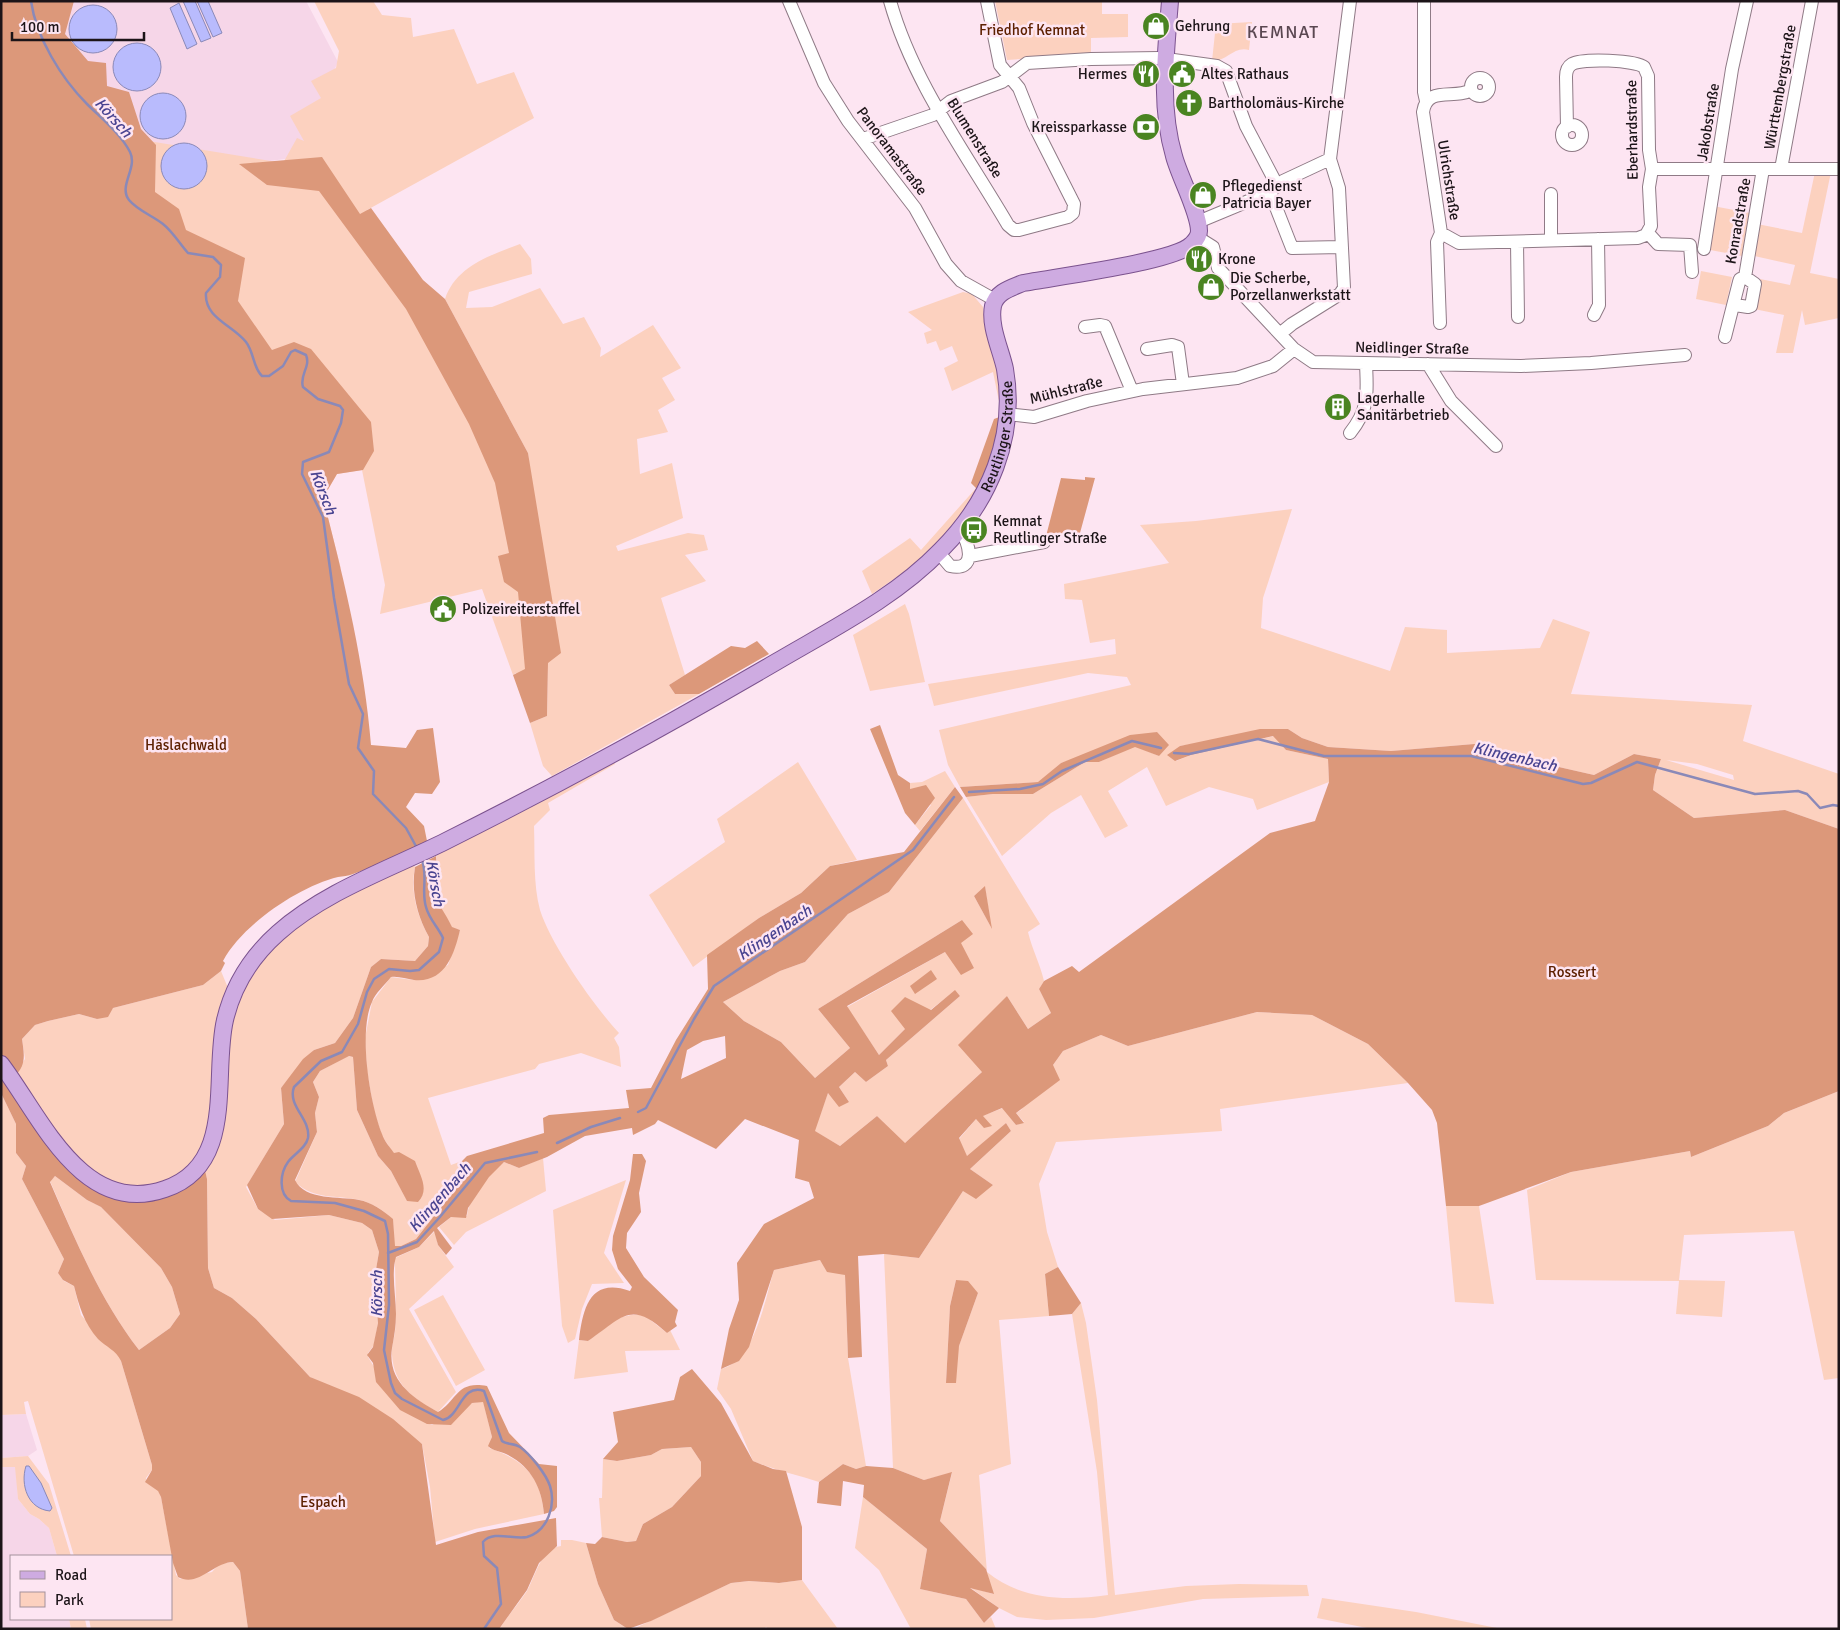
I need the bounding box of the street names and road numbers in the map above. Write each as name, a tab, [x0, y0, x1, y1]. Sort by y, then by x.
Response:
street label: Württembergstraße	[1760, 23, 1800, 151]
street label: Eberhardstraße	[1622, 80, 1642, 180]
street label: Jakobstraße	[1693, 82, 1723, 162]
street label: Blumenstraße	[943, 95, 1007, 181]
street label: Panoramastraße	[853, 103, 931, 199]
street label: Ulrichstraße	[1434, 138, 1464, 222]
street label: Konradstraße	[1722, 176, 1754, 266]
street label: Neidlinger Straße	[1355, 338, 1469, 358]
street label: Mühlstraße	[1028, 372, 1104, 408]
street label: Reutlinger Straße	[977, 380, 1017, 495]

